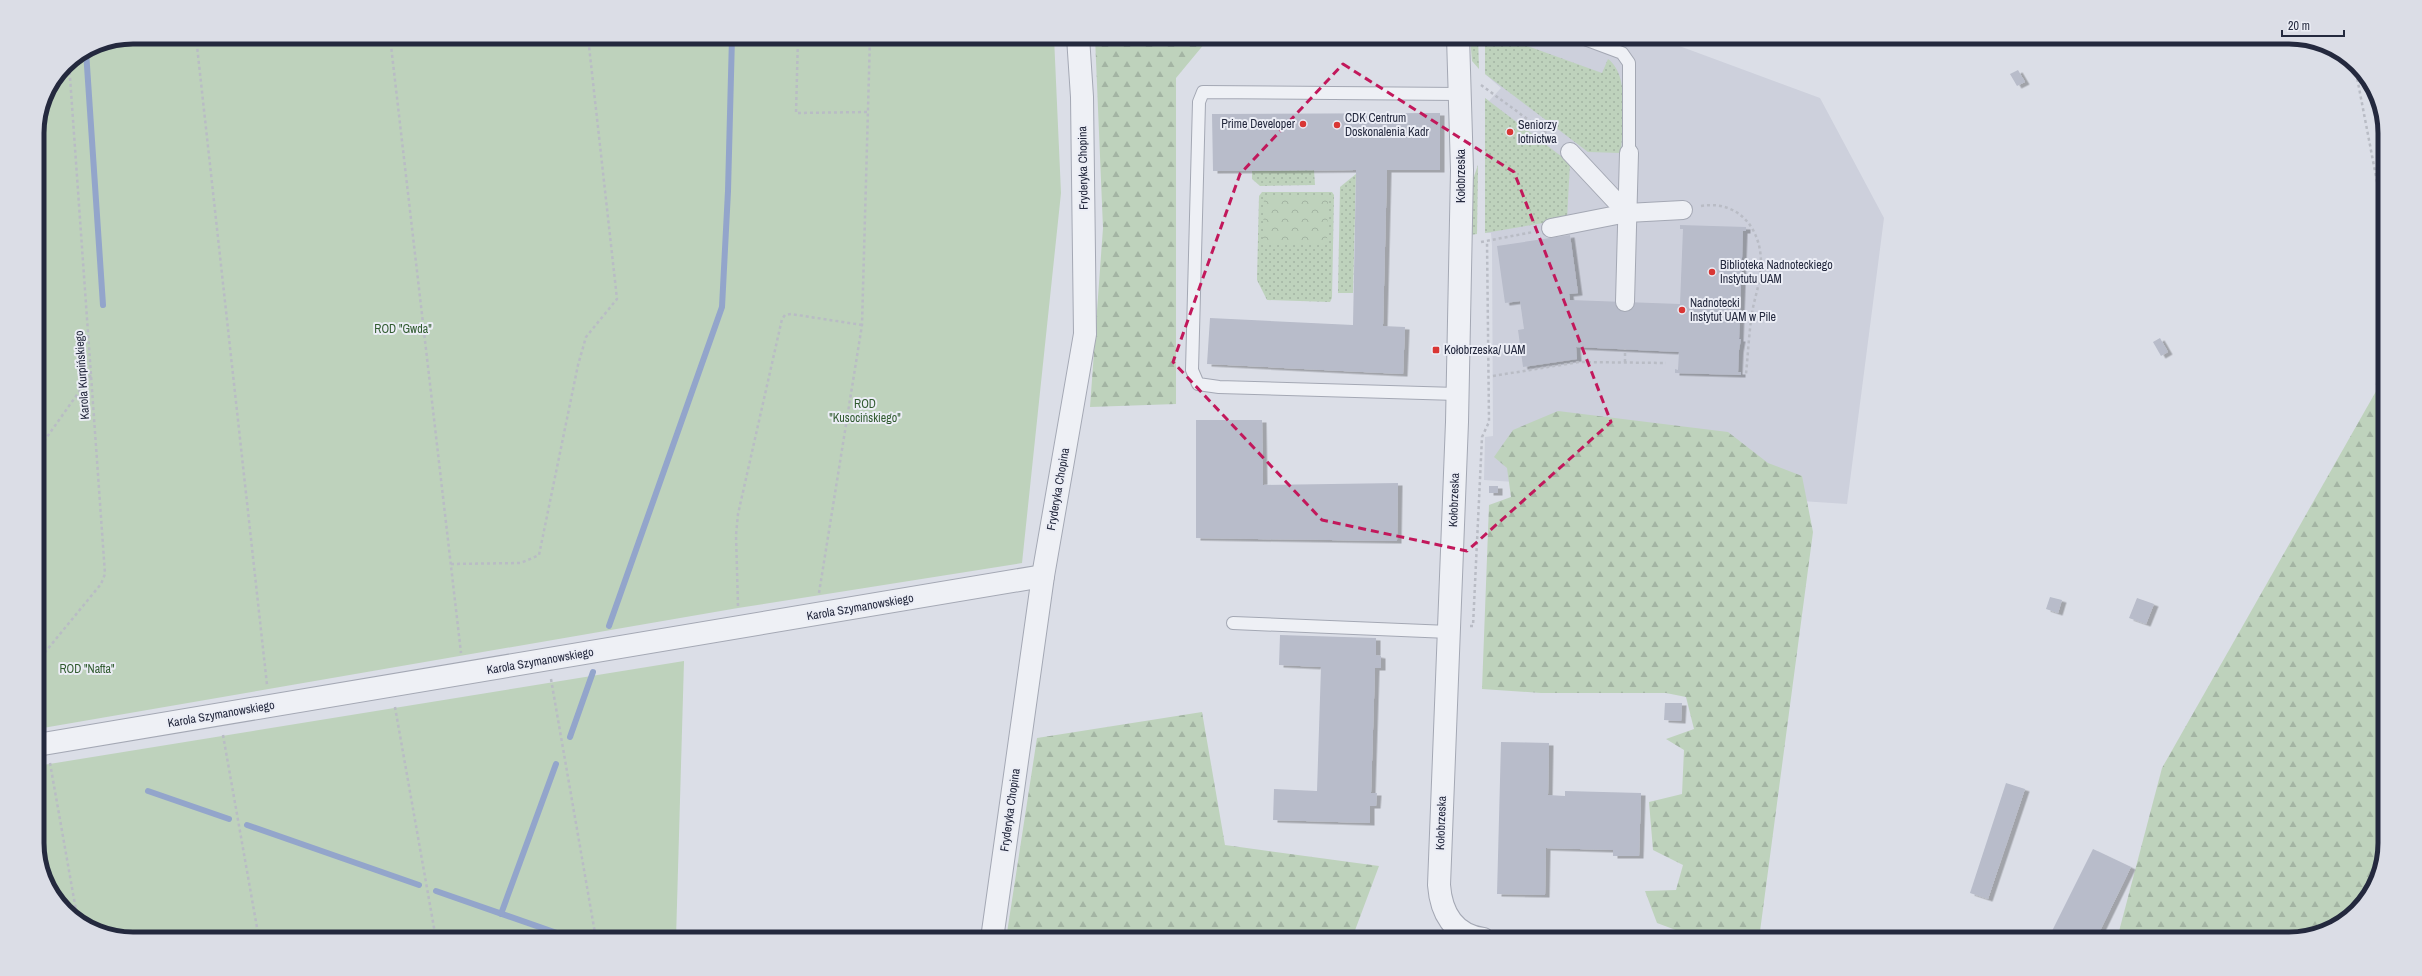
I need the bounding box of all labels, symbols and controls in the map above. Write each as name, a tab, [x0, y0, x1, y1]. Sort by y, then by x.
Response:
scale bar	[2282, 12, 2344, 38]
text: 20 m	[2288, 18, 2310, 34]
place label: CDK Centrum Doskonalenia Kadr	[1345, 110, 1429, 140]
place label: Prime Developer	[1221, 116, 1296, 132]
place label: Seniorzy lotnictwa	[1518, 117, 1557, 147]
marker: Prime Developer	[1298, 119, 1308, 129]
marker: CDK Centrum Doskonalenia Kadr	[1332, 120, 1342, 130]
street label: Fryderyka Chopina	[1074, 126, 1092, 210]
marker: Seniorzy lotnictwa	[1505, 127, 1515, 137]
street label: Kołobrzeska	[1453, 148, 1469, 203]
place label: Biblioteka Nadnoteckiego Instytutu UAM	[1720, 257, 1833, 287]
marker: Biblioteka Nadnoteckiego Instytutu UAM	[1707, 267, 1717, 277]
place label: Nadnotecki Instytut UAM w Pile	[1690, 295, 1776, 325]
marker: Nadnotecki Instytut UAM w Pile	[1677, 305, 1687, 315]
park label: ROD "Gwda"	[374, 321, 432, 337]
street label: Karola Kurpińskiego	[71, 330, 93, 420]
place label: Kołobrzeska/ UAM	[1444, 342, 1525, 358]
marker: Kołobrzeska/ UAM	[1431, 345, 1441, 355]
park label: ROD "Kusocińskiego"	[829, 396, 901, 426]
street label: Fryderyka Chopina	[1043, 446, 1073, 532]
street label: Kołobrzeska	[1445, 472, 1463, 527]
street label: Karola Szymanowskiego	[805, 590, 915, 624]
street label: Karola Szymanowskiego	[485, 644, 595, 678]
park label: ROD "Nafta"	[59, 661, 115, 677]
street label: Karola Szymanowskiego	[166, 697, 276, 731]
street label: Fryderyka Chopina	[996, 767, 1024, 853]
street label: Kołobrzeska	[1432, 795, 1450, 850]

